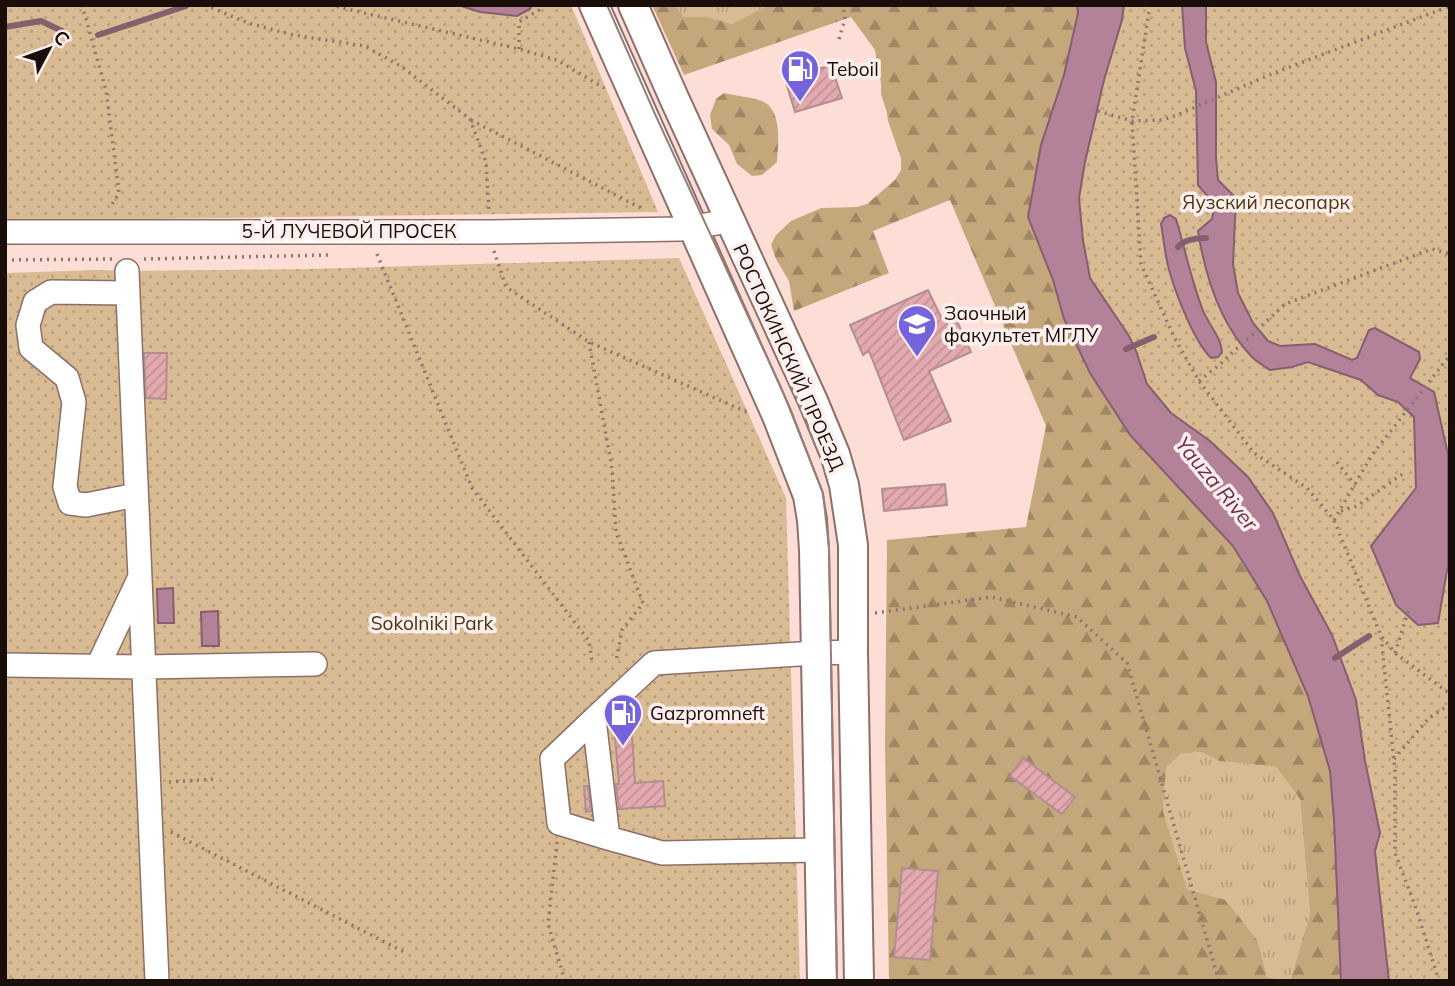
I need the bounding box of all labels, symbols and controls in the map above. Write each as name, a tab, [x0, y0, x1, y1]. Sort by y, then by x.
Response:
north arrow	[14, 14, 84, 84]
text: С	[49, 25, 75, 51]
fuel station icon: Teboil	[779, 48, 821, 103]
place label: Teboil	[827, 57, 879, 81]
park label: Яузский лесопарк	[1182, 190, 1350, 214]
street label: 5-Й ЛУЧЕВОЙ ПРОСЕК	[242, 219, 457, 243]
street label: РОСТОКИНСКИЙ ПРОЕЗД	[728, 240, 850, 474]
place label: Заочный факультет МГЛУ	[944, 301, 1099, 347]
school or university icon: Заочный факультет МГЛУ	[896, 303, 938, 358]
water label: Yauza River	[1170, 431, 1265, 536]
park label: Sokolniki Park	[371, 611, 493, 635]
fuel station icon: Gazpromneft	[602, 692, 644, 747]
place label: Gazpromneft	[650, 701, 765, 725]

